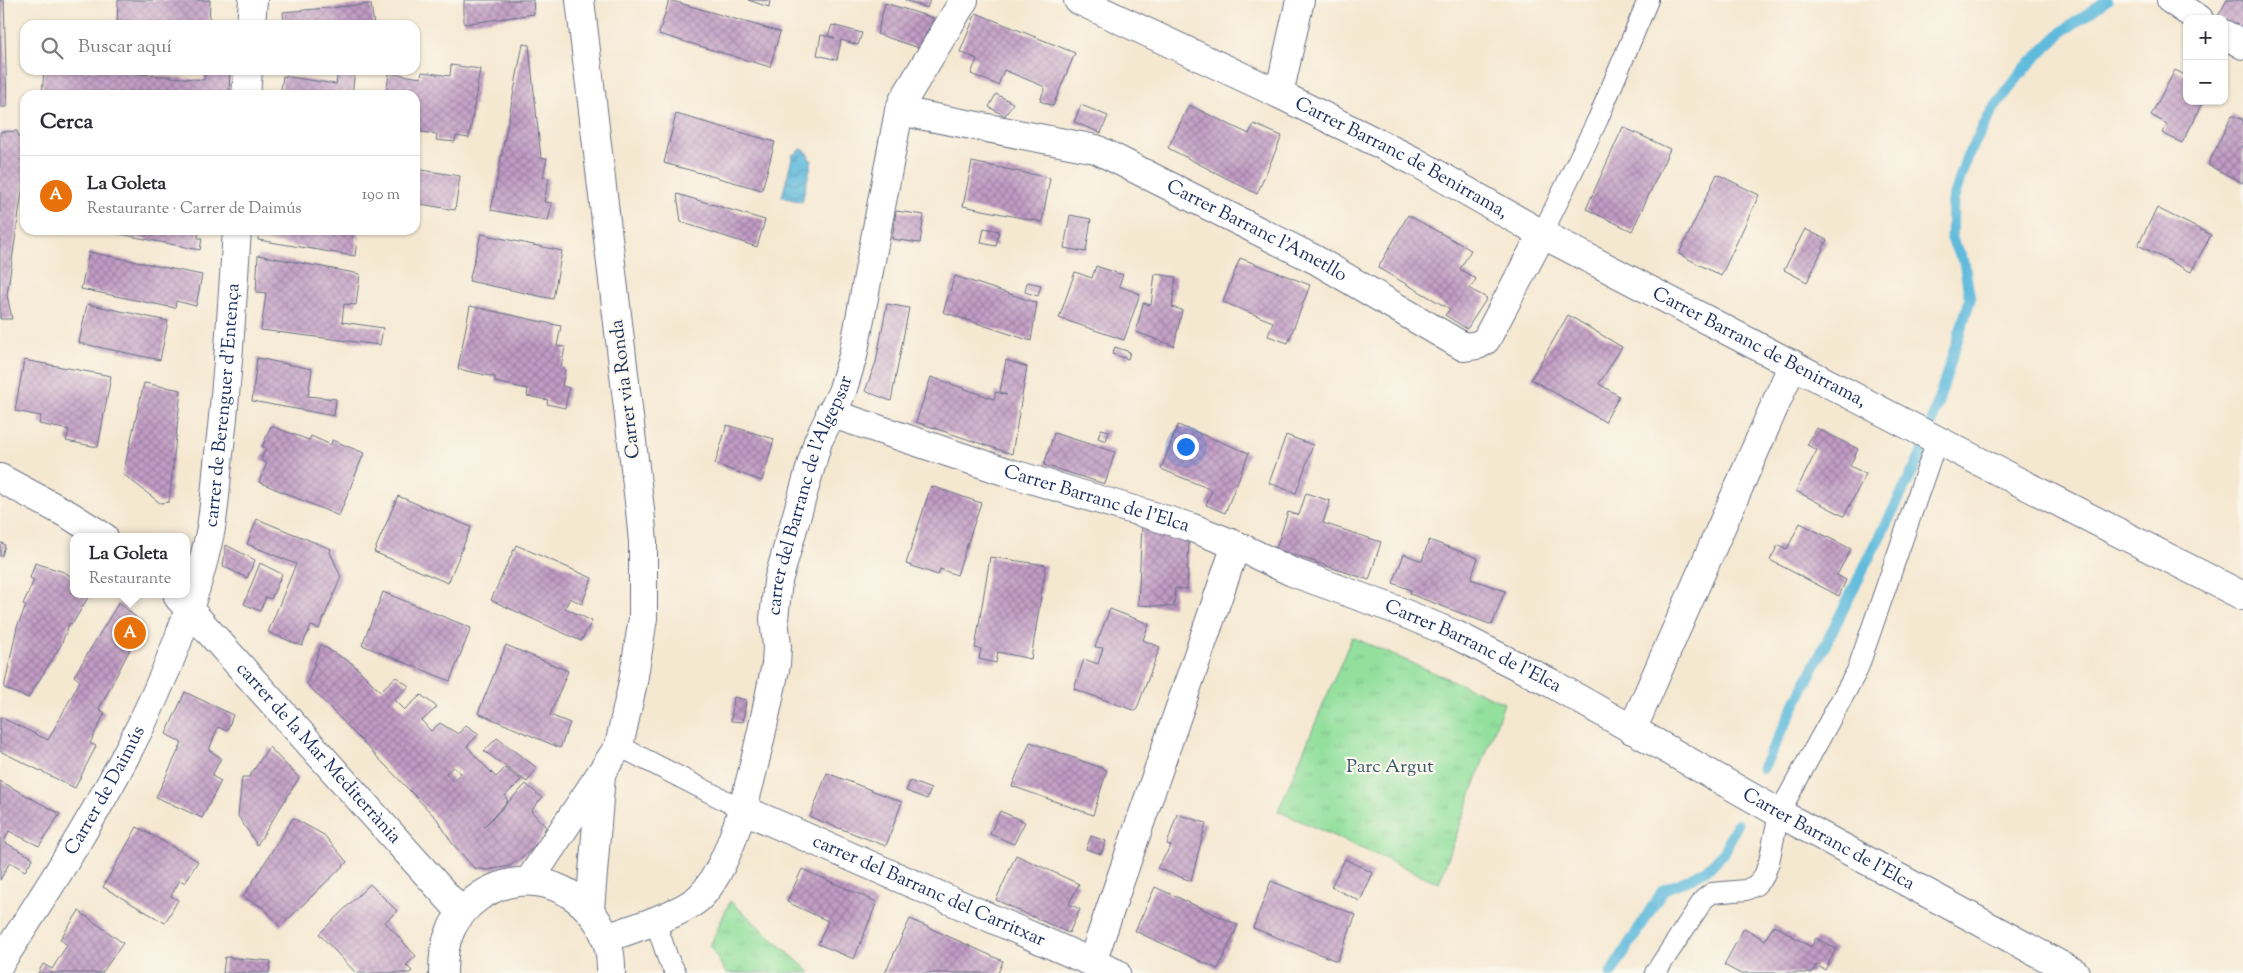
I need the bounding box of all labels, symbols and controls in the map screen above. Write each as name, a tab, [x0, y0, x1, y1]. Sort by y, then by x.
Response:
map controls	[2183, 15, 2228, 105]
button: +	[2183, 15, 2228, 60]
search box	[20, 20, 420, 75]
icon: search	[38, 34, 66, 62]
text: Buscar aquí	[78, 34, 172, 61]
button: −	[2183, 60, 2228, 105]
street label: Carrer Barranc de Benirrama,	[1290, 90, 1513, 226]
text: Cerca	[40, 108, 93, 138]
text: La Goleta	[87, 171, 166, 198]
street label: Carrer Barranc l'Ametllo	[1162, 173, 1352, 289]
text: A	[50, 184, 63, 207]
text: 190 m	[362, 184, 400, 207]
text: Restaurante · Carrer de Daimús	[87, 198, 302, 221]
street label: Carrer Barranc de Benirrama,	[1647, 280, 1871, 414]
street label: carrer de Berenguer d'Entença	[198, 282, 247, 529]
street label: Carrer via Ronda	[604, 318, 648, 460]
street label: carrer del Barranc de l'Algepsar	[761, 372, 860, 617]
your location	[1173, 434, 1199, 460]
street label: Carrer Barranc de l'Elca	[1000, 458, 1193, 540]
popup	[70, 533, 190, 598]
text: La Goleta	[89, 541, 168, 568]
text: Restaurante	[89, 568, 171, 591]
street label: Carrer Barranc de l'Elca	[1381, 593, 1567, 700]
pin: A	[114, 614, 146, 652]
street label: carrer de la Mar Mediterrània	[229, 656, 407, 850]
street label: Carrer de Daimús	[58, 721, 152, 861]
park label: Parc Argut	[1346, 754, 1434, 781]
street label: Carrer Barranc de l'Elca	[1737, 781, 1920, 898]
street label: carrer del Barranc del Carritxar	[808, 828, 1050, 954]

